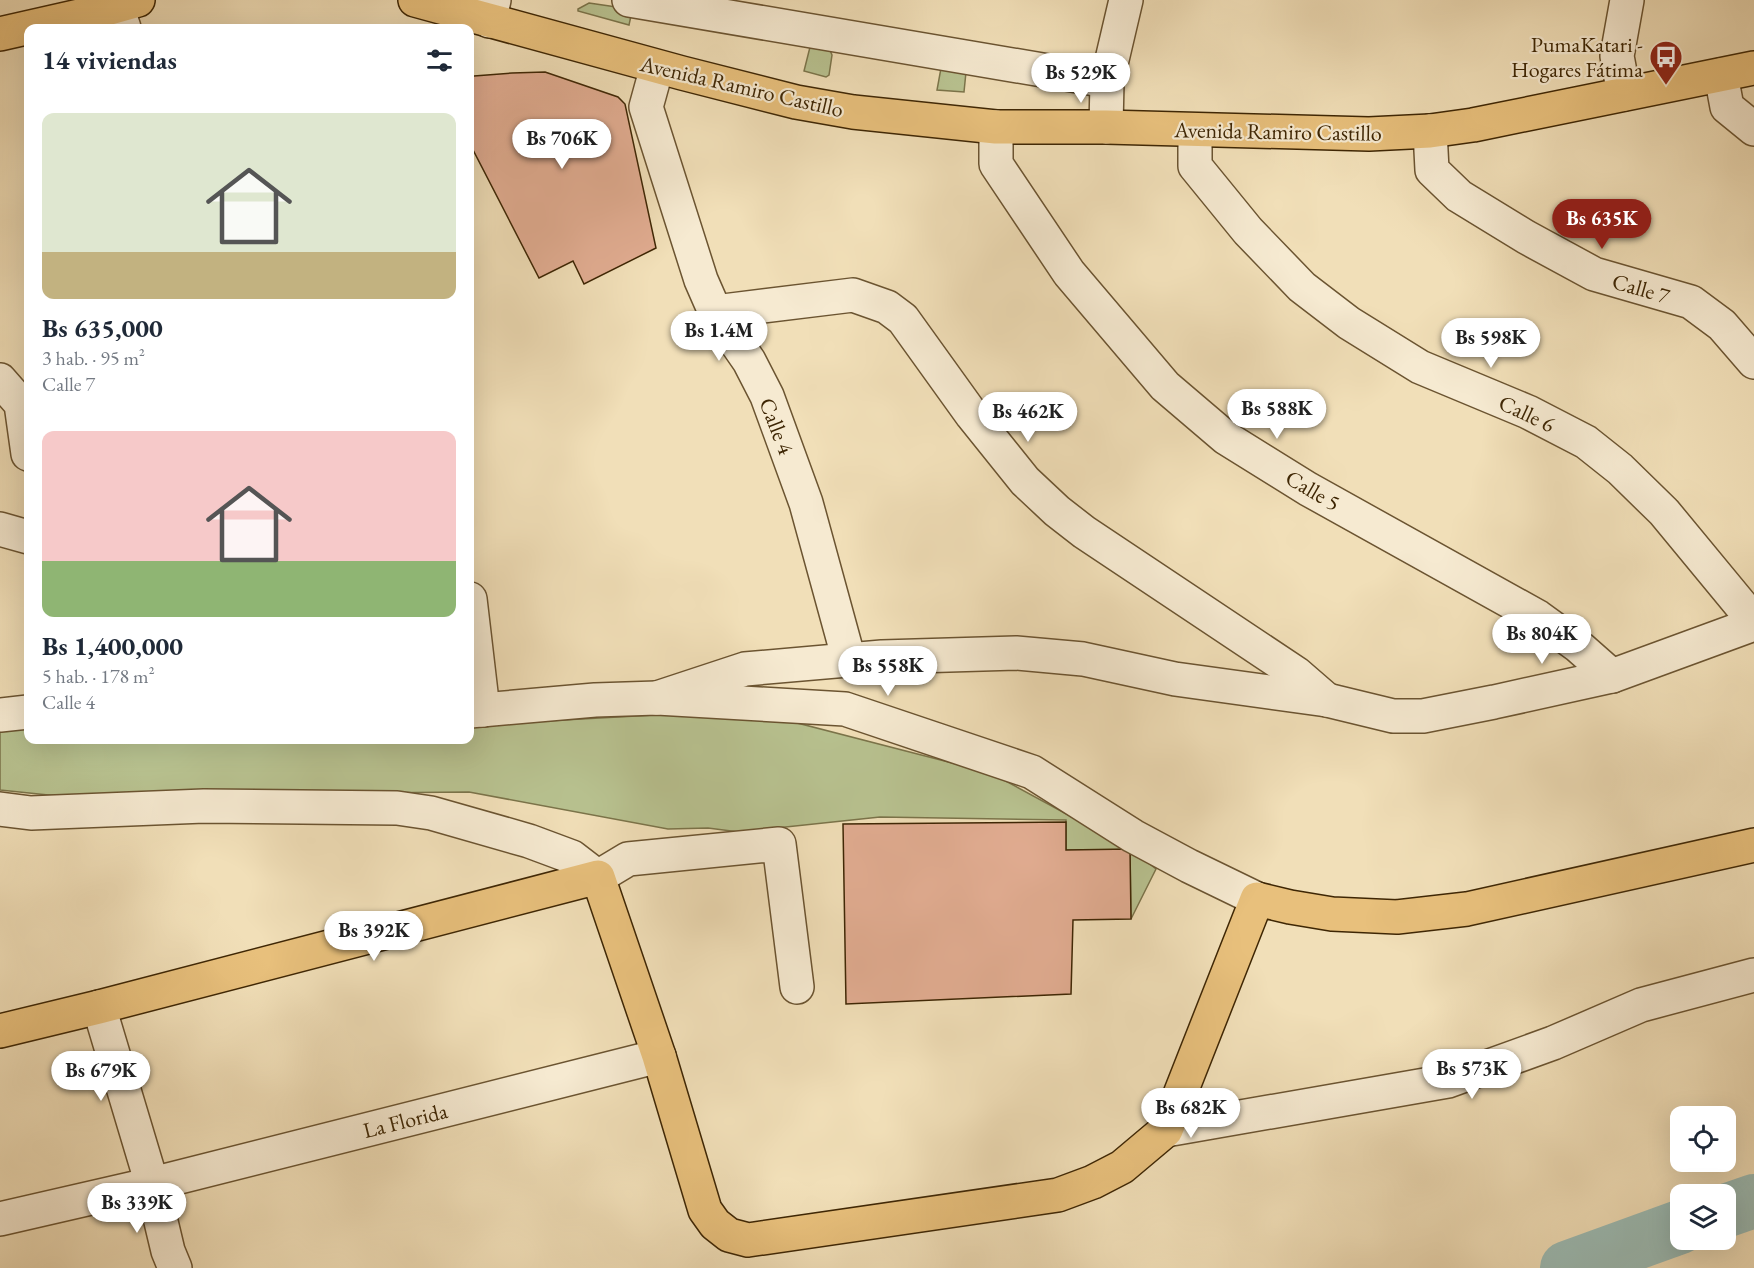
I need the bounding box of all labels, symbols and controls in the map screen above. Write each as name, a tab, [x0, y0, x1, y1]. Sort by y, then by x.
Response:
place label: PumaKatari - Hogares Fátima	[1511, 30, 1643, 84]
bus stop icon: PumaKatari - Hogares Fátima	[1648, 39, 1684, 86]
text: 14 viviendas	[42, 43, 177, 77]
icon: filters	[423, 44, 456, 77]
street label: Avenida Ramiro Castillo	[637, 49, 846, 124]
pin: Bs 529K	[1026, 53, 1136, 104]
text: Bs 529K	[1045, 59, 1117, 85]
street label: Avenida Ramiro Castillo	[1173, 115, 1382, 148]
pin: Bs 706K	[507, 119, 617, 170]
text: Bs 706K	[526, 125, 598, 151]
icon: home	[195, 152, 303, 260]
pin: Bs 635K	[1547, 199, 1657, 250]
text: Bs 635K	[1566, 205, 1638, 231]
street label: Calle 7	[1609, 266, 1673, 311]
text: Bs 635,000	[42, 311, 163, 345]
pin: Bs 1.4M	[664, 311, 774, 362]
text: Bs 1.4M	[685, 317, 753, 343]
pin: Bs 598K	[1436, 318, 1546, 369]
text: Bs 598K	[1455, 324, 1527, 350]
text: 3 hab. · 95 m²	[42, 345, 145, 371]
text: Calle 7	[42, 371, 95, 397]
street label: Calle 6	[1494, 388, 1560, 439]
pin: Bs 588K	[1222, 389, 1332, 440]
pin: Bs 462K	[973, 392, 1083, 443]
street label: Calle 4	[753, 394, 801, 459]
text: Bs 588K	[1241, 395, 1313, 421]
text: Bs 462K	[992, 398, 1064, 424]
street label: Calle 5	[1280, 463, 1345, 518]
icon: home	[195, 470, 303, 578]
pin: Bs 804K	[1487, 614, 1597, 665]
text: Bs 804K	[1506, 620, 1578, 646]
text: Bs 1,400,000	[42, 629, 183, 663]
pin: Bs 558K	[833, 646, 943, 697]
text: Bs 558K	[852, 652, 924, 678]
text: 5 hab. · 178 m²	[42, 663, 155, 689]
text: Calle 4	[42, 689, 95, 715]
pin: Bs 392K	[319, 911, 429, 962]
text: Bs 392K	[338, 917, 410, 943]
pin: Bs 573K	[1417, 1049, 1527, 1100]
pin: Bs 679K	[46, 1051, 156, 1102]
text: Bs 573K	[1436, 1055, 1508, 1081]
text: Bs 679K	[65, 1057, 137, 1083]
pin: Bs 682K	[1136, 1088, 1246, 1139]
text: Bs 682K	[1155, 1094, 1227, 1120]
street label: La Florida	[360, 1096, 451, 1145]
map controls	[1670, 1106, 1736, 1250]
button: locate	[1670, 1106, 1736, 1172]
pin: Bs 339K	[82, 1183, 192, 1234]
button: layers	[1670, 1184, 1736, 1250]
text: Bs 339K	[101, 1189, 173, 1215]

